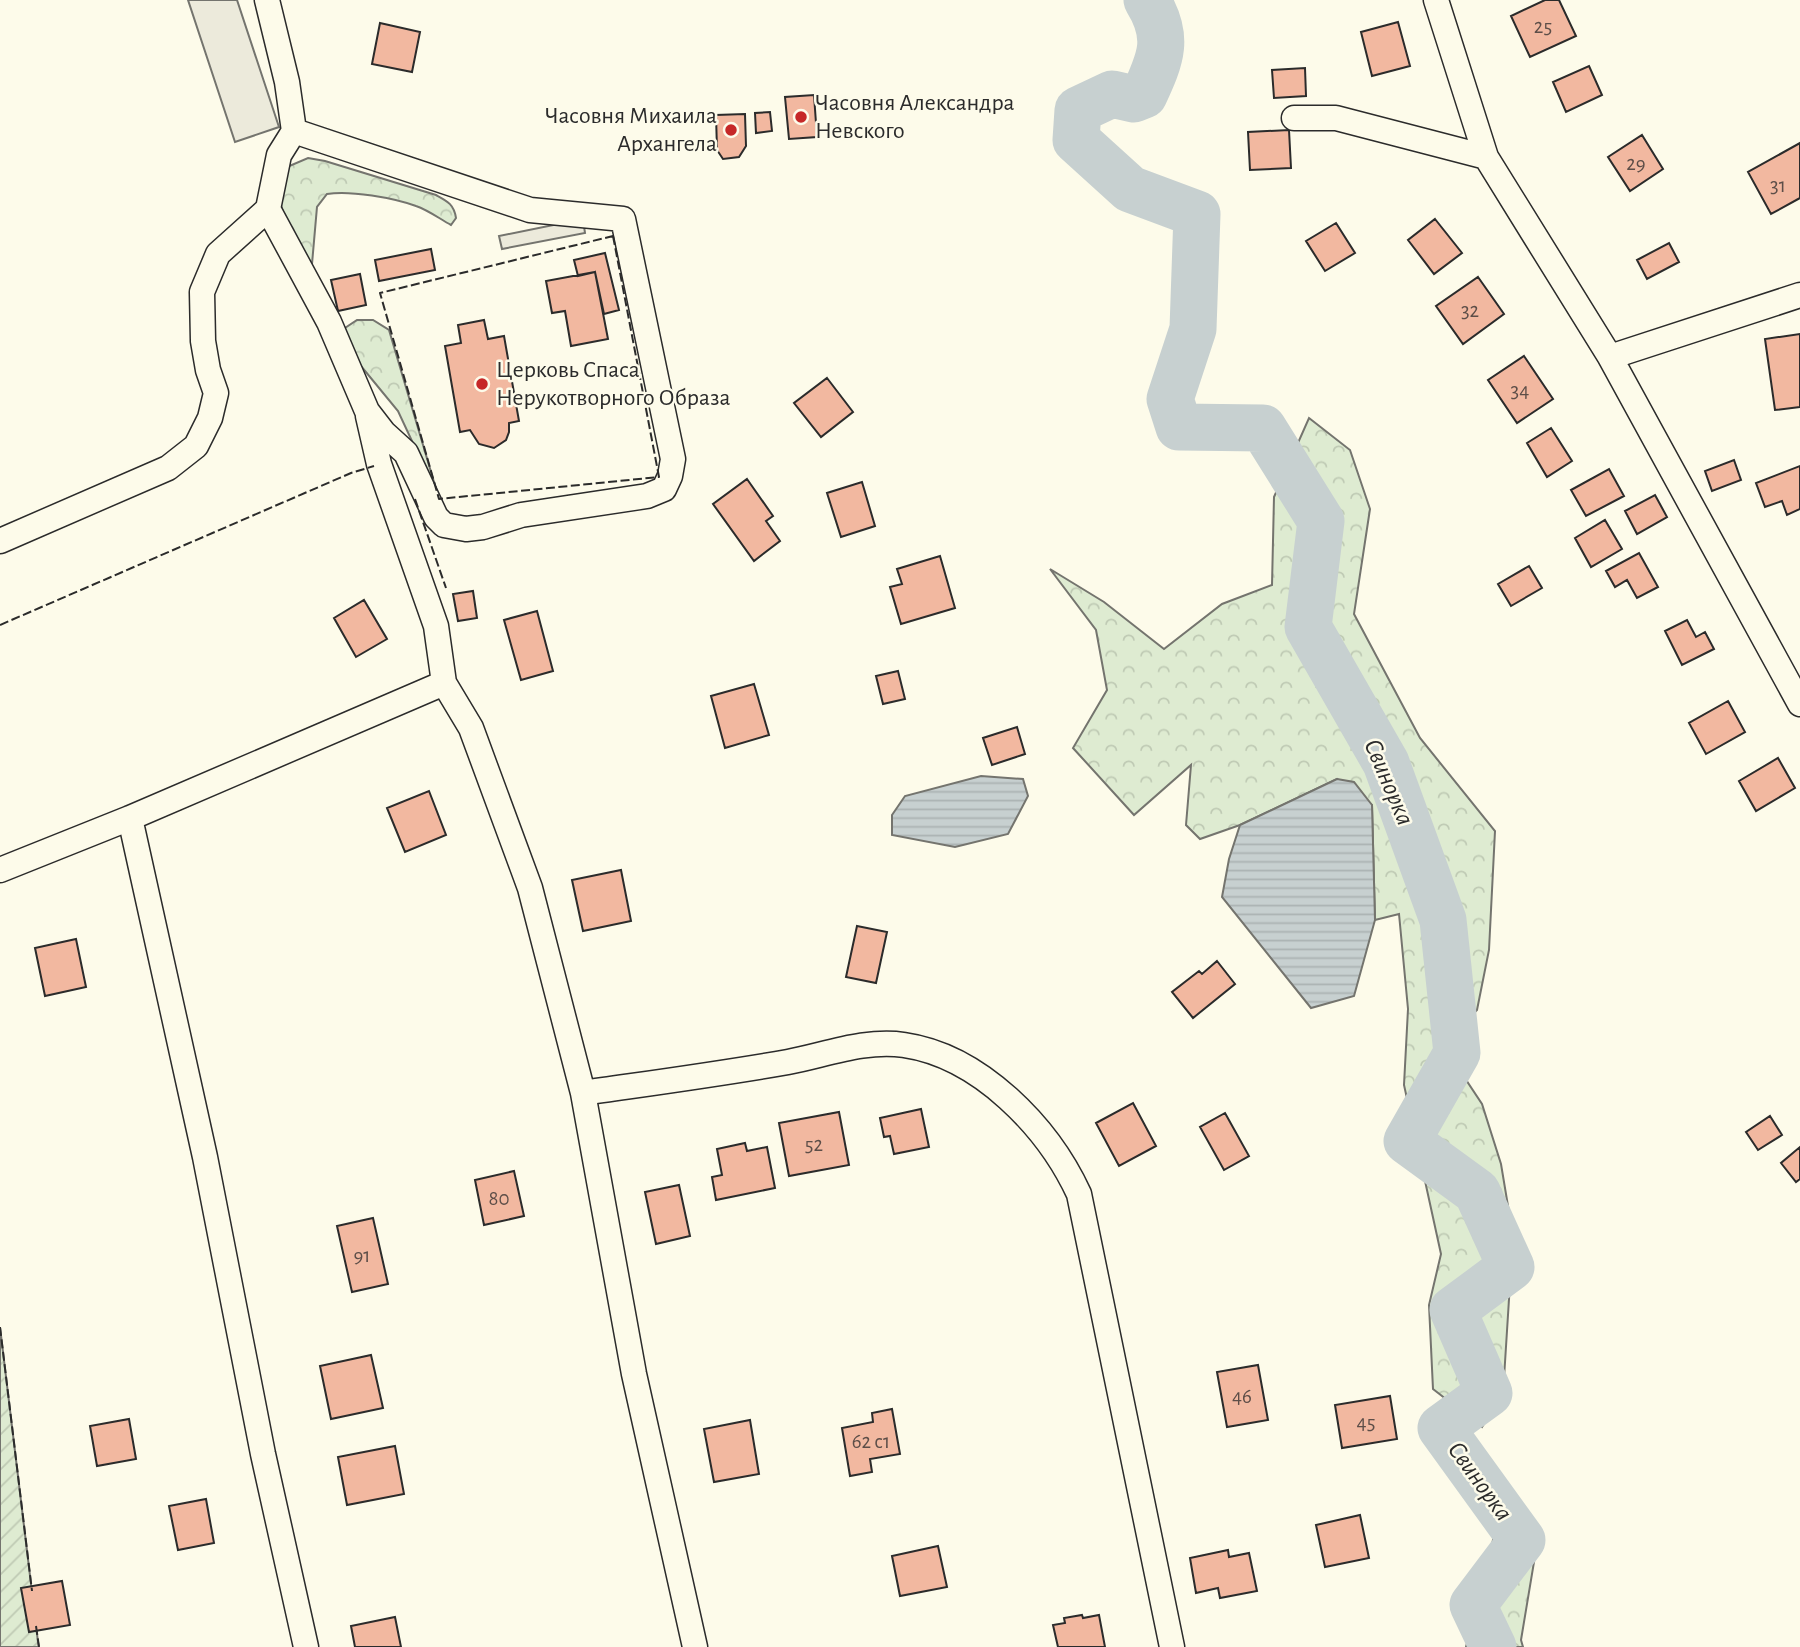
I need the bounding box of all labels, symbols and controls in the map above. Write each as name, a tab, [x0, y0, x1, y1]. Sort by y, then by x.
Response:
house number: 25	[1534, 16, 1552, 37]
place label: Часовня Александра Невского	[815, 91, 1015, 143]
place label: Часовня Михаила Архангела	[545, 104, 717, 156]
marker: Часовня Александра Невского	[793, 109, 809, 125]
marker: Часовня Михаила Архангела	[723, 122, 739, 138]
house number: 29	[1626, 153, 1646, 174]
house number: 31	[1770, 175, 1786, 196]
house number: 32	[1461, 300, 1479, 321]
place label: Церковь Спаса Нерукотворного Образа	[496, 358, 731, 410]
marker: Церковь Спаса Нерукотворного Образа	[474, 376, 490, 392]
house number: 34	[1511, 380, 1529, 401]
water label: Свинорка	[1359, 735, 1419, 829]
house number: 52	[805, 1134, 823, 1155]
house number: 80	[488, 1188, 510, 1209]
house number: 91	[353, 1245, 371, 1266]
house number: 46	[1232, 1386, 1252, 1407]
house number: 45	[1357, 1412, 1375, 1433]
house number: 62 с1	[852, 1431, 890, 1452]
water label: Свинорка	[1443, 1437, 1517, 1525]

